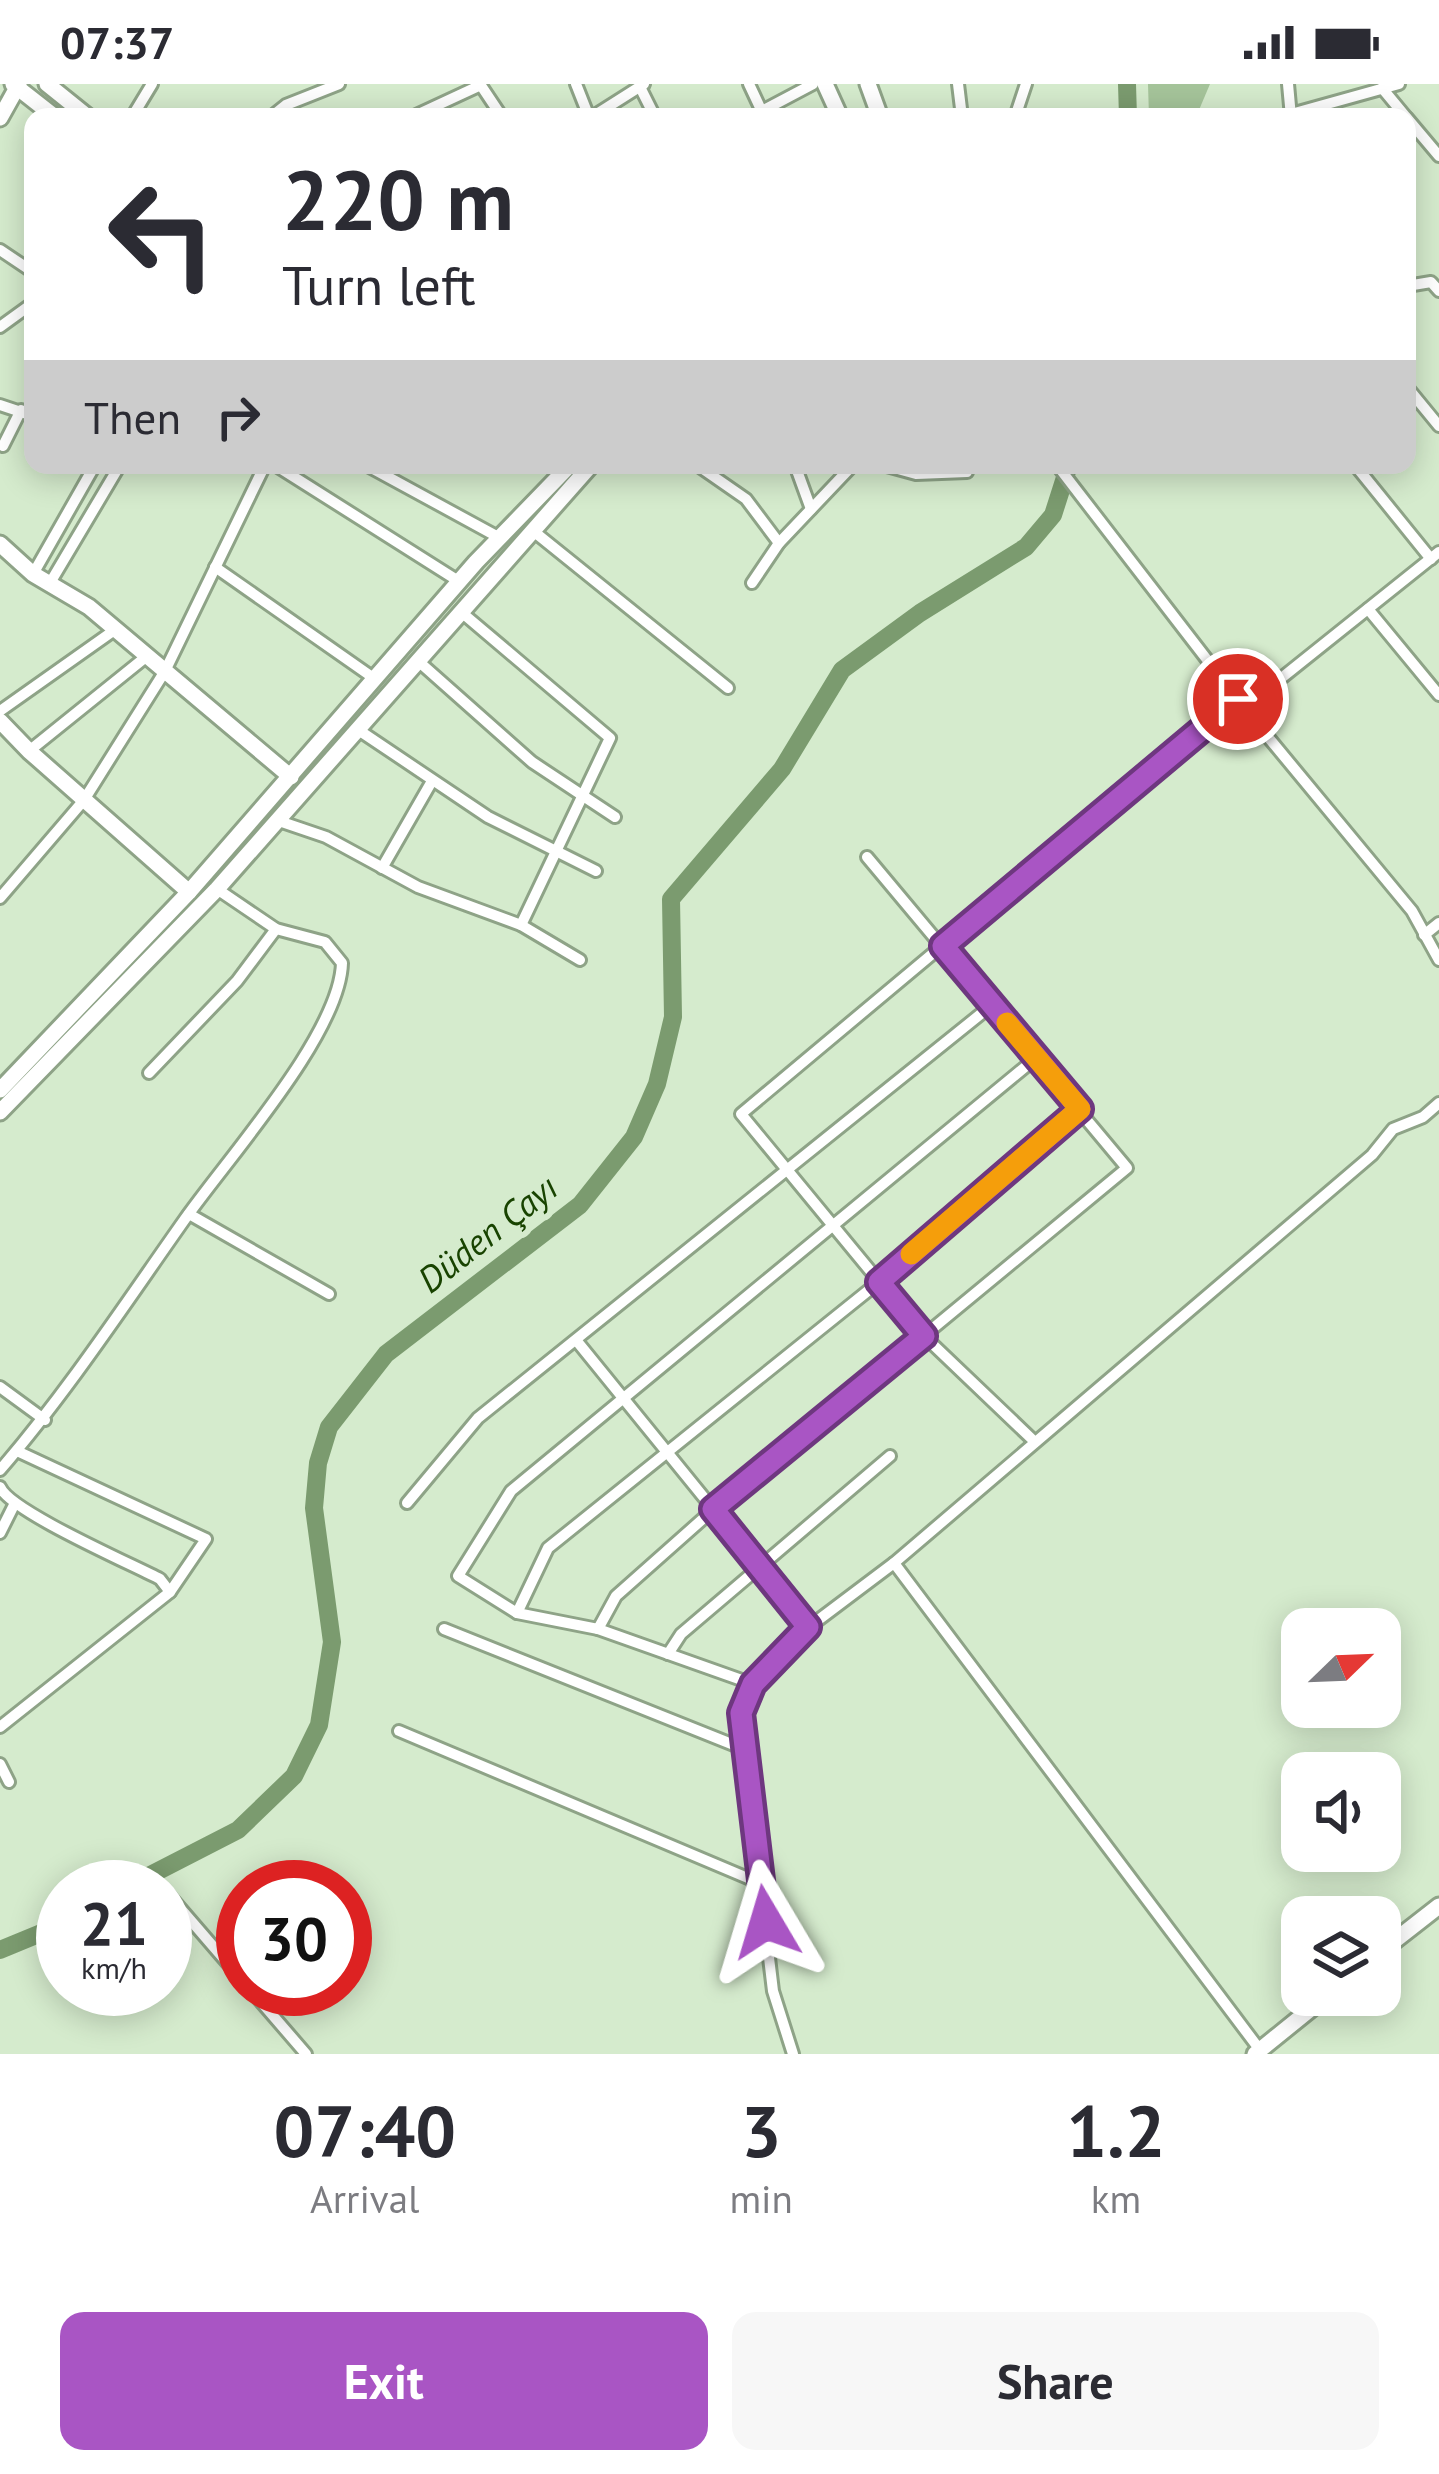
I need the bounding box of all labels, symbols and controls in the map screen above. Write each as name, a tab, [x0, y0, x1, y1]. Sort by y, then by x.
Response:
text: 07:37	[60, 13, 174, 71]
text: 220 m	[282, 144, 514, 253]
icon: left	[84, 156, 240, 312]
text: Turn left	[282, 250, 476, 320]
icon: right	[205, 384, 271, 450]
text: Then	[84, 388, 181, 446]
pin	[1187, 648, 1289, 750]
icon: arrive	[1205, 666, 1271, 732]
water label: Düden Çayı	[408, 1164, 566, 1302]
north arrow	[1281, 1608, 1401, 1728]
map controls	[1281, 1608, 1401, 2016]
button: sound	[1281, 1752, 1401, 1872]
position arrow	[703, 1859, 829, 1985]
speed limit sign: 30	[216, 1860, 372, 2016]
text: 21	[80, 1884, 148, 1962]
button: layers	[1281, 1896, 1401, 2016]
text: km/h	[81, 1948, 147, 1987]
text: 07:40	[273, 2084, 456, 2177]
text: 3	[741, 2084, 782, 2177]
text: 1.2	[1066, 2084, 1166, 2177]
text: Arrival	[310, 2173, 419, 2224]
text: min	[729, 2173, 793, 2224]
text: km	[1091, 2173, 1141, 2224]
button: Exit	[60, 2312, 708, 2450]
button: Share	[732, 2312, 1379, 2450]

